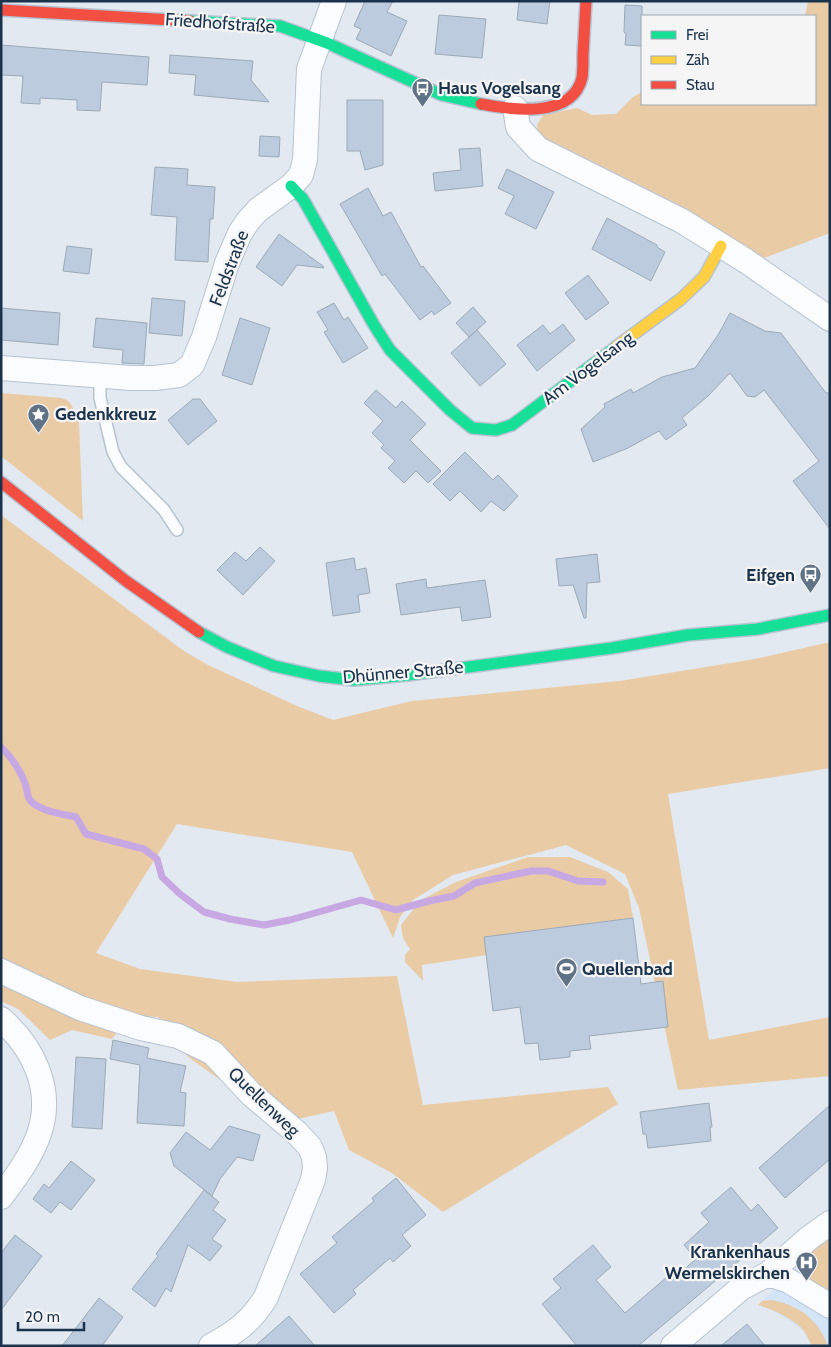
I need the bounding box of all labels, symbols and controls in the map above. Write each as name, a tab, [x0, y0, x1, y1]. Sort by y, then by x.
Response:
street label: Friedhofstraße	[164, 8, 276, 38]
legend	[641, 15, 816, 105]
text: Frei	[686, 26, 709, 44]
text: Zäh	[686, 51, 709, 69]
bus stop icon: Haus Vogelsang	[410, 76, 434, 107]
text: Stau	[686, 76, 715, 94]
place label: Haus Vogelsang	[438, 77, 560, 99]
street label: Feldstraße	[205, 227, 253, 309]
street label: Am Vogelsang	[538, 326, 639, 409]
place icon: Gedenkkreuz	[27, 402, 51, 433]
place label: Gedenkkreuz	[55, 403, 157, 425]
bus stop icon: Eifgen	[799, 563, 823, 594]
place label: Eifgen	[746, 564, 795, 586]
street label: Dhünner Straße	[342, 656, 464, 688]
sports icon: Quellenbad	[554, 957, 578, 988]
place label: Quellenbad	[582, 958, 673, 980]
street label: Quellenweg	[224, 1062, 305, 1142]
place label: Krankenhaus Wermelskirchen	[665, 1241, 790, 1284]
hospital icon: Krankenhaus Wermelskirchen	[794, 1250, 818, 1281]
scale bar	[18, 1300, 84, 1332]
text: 20 m	[25, 1308, 60, 1326]

